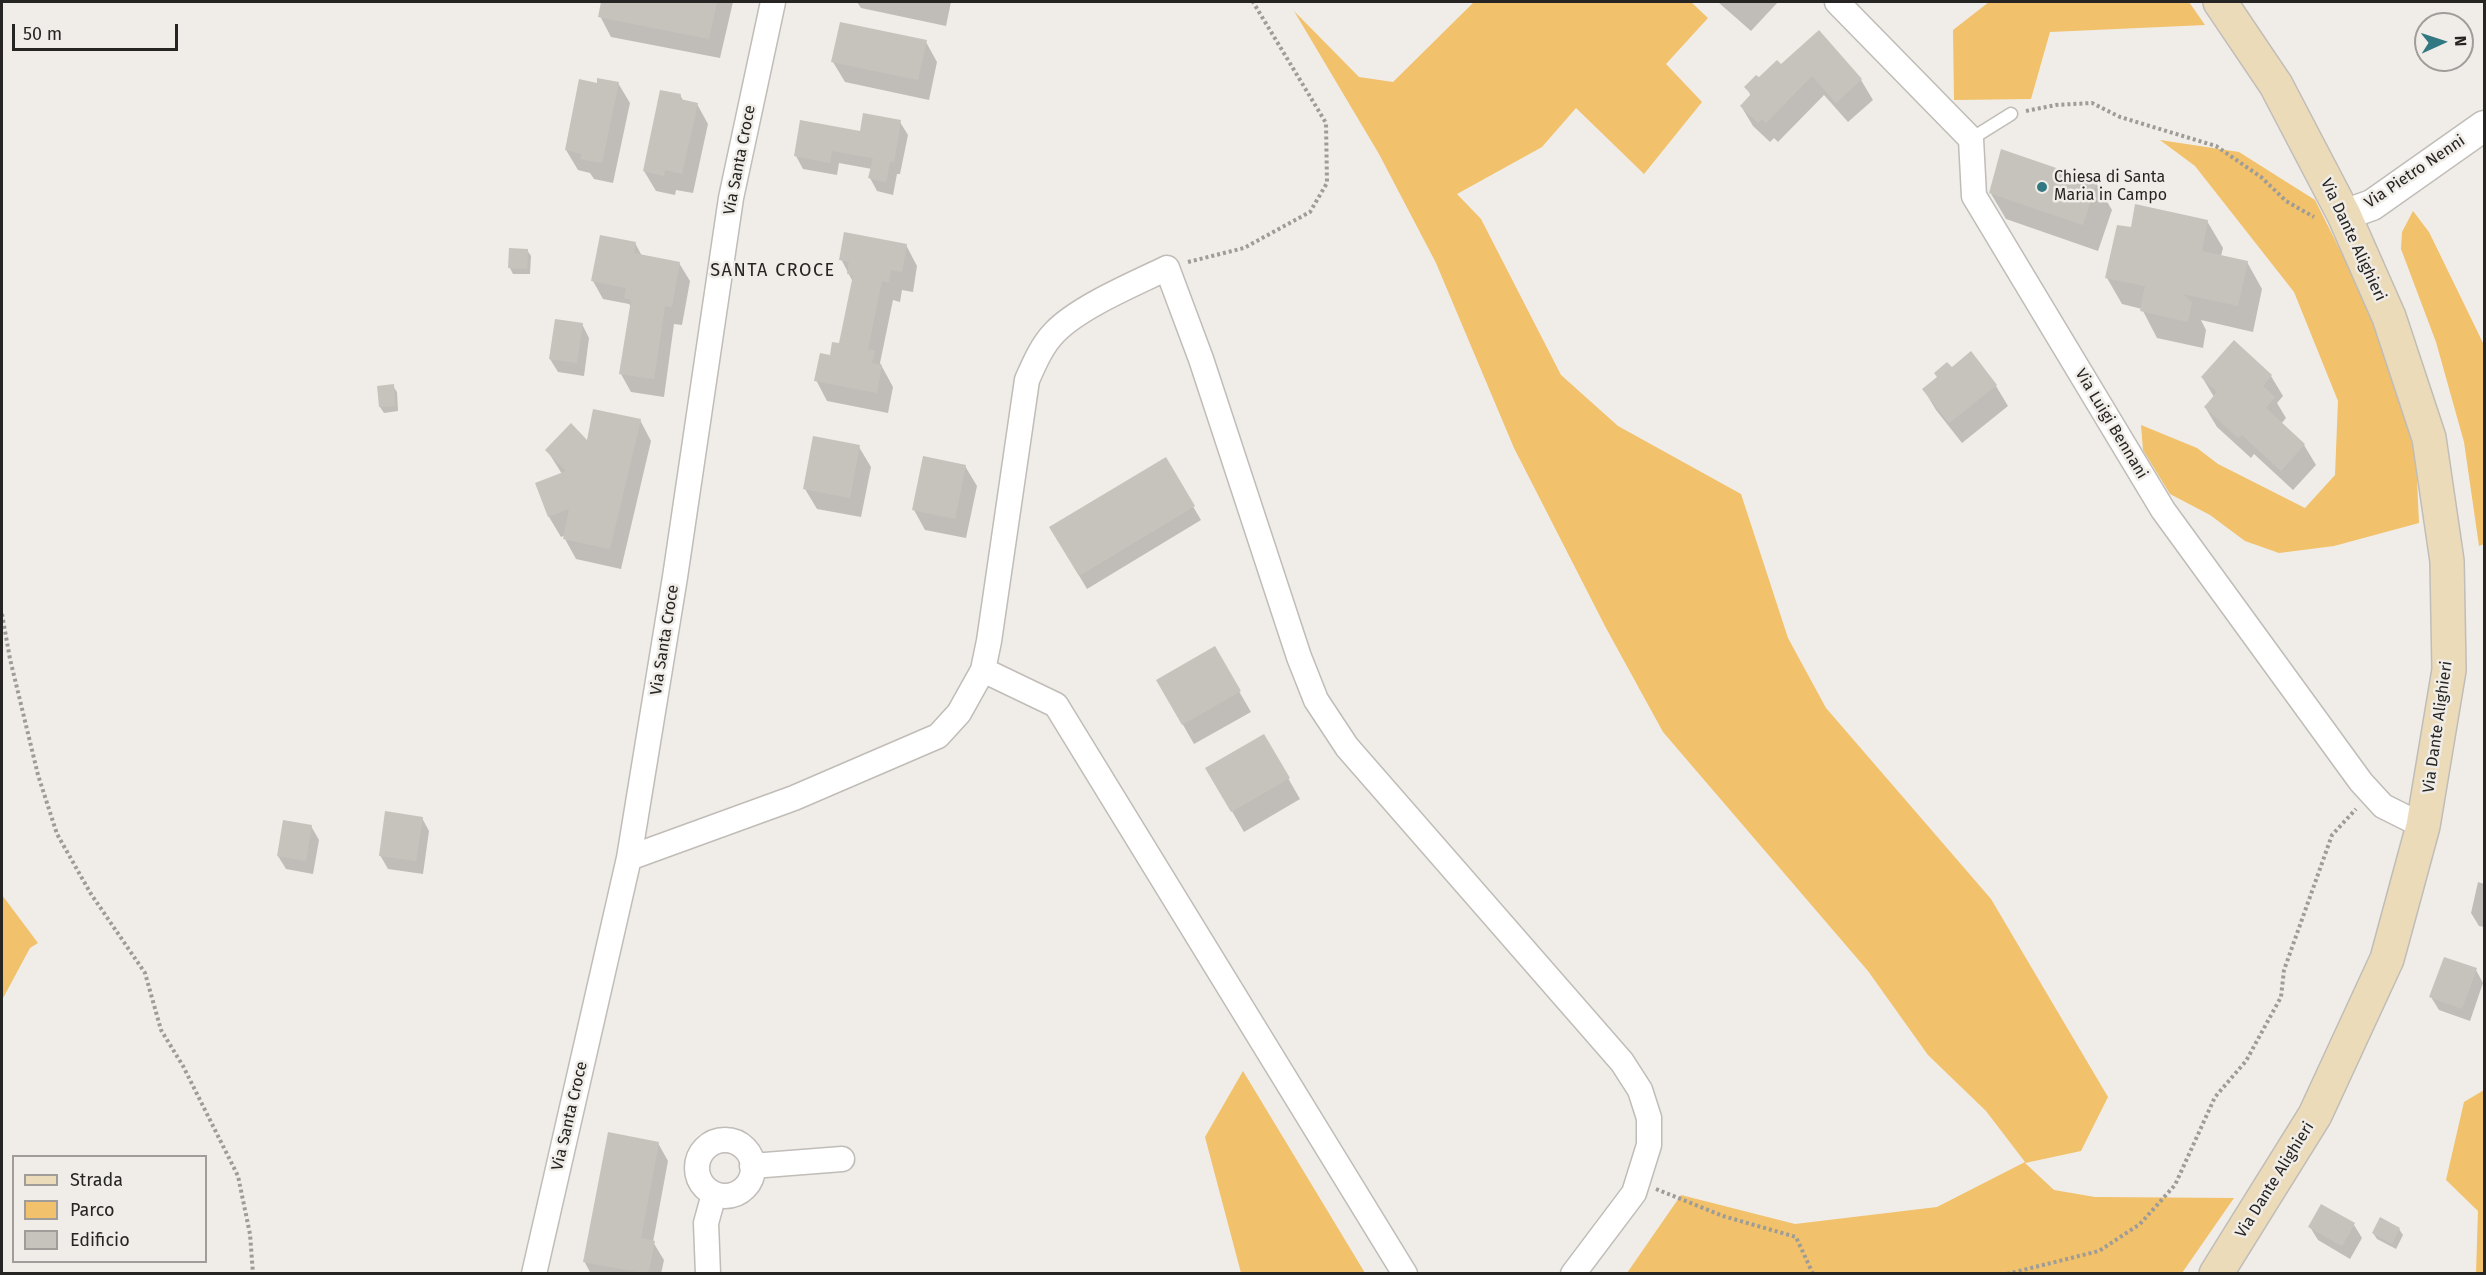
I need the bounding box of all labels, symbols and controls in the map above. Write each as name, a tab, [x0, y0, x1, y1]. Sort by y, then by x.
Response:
scale bar	[15, 12, 182, 50]
north arrow	[2414, 12, 2474, 72]
text: 50 m	[23, 23, 62, 45]
text: N	[2451, 35, 2470, 47]
street label: Via Santa Croce	[720, 103, 760, 217]
street label: Via Pietro Nenni	[2361, 131, 2469, 213]
place label: Chiesa di Santa Maria in Campo	[2054, 168, 2167, 206]
street label: Via Dante Alighieri	[2316, 176, 2390, 304]
marker: Chiesa di Santa Maria in Campo	[2035, 180, 2049, 194]
district label: SANTA CROCE	[710, 260, 836, 282]
street label: Via Luigi Bennani	[2071, 366, 2151, 482]
street label: Via Santa Croce	[647, 583, 683, 697]
street label: Via Dante Alighieri	[2419, 660, 2457, 794]
street label: Via Santa Croce	[548, 1059, 592, 1173]
street label: Via Dante Alighieri	[2232, 1118, 2318, 1242]
legend	[12, 1155, 207, 1263]
text: Strada	[70, 1169, 123, 1191]
text: Parco	[70, 1199, 114, 1221]
text: Edificio	[70, 1229, 130, 1251]

